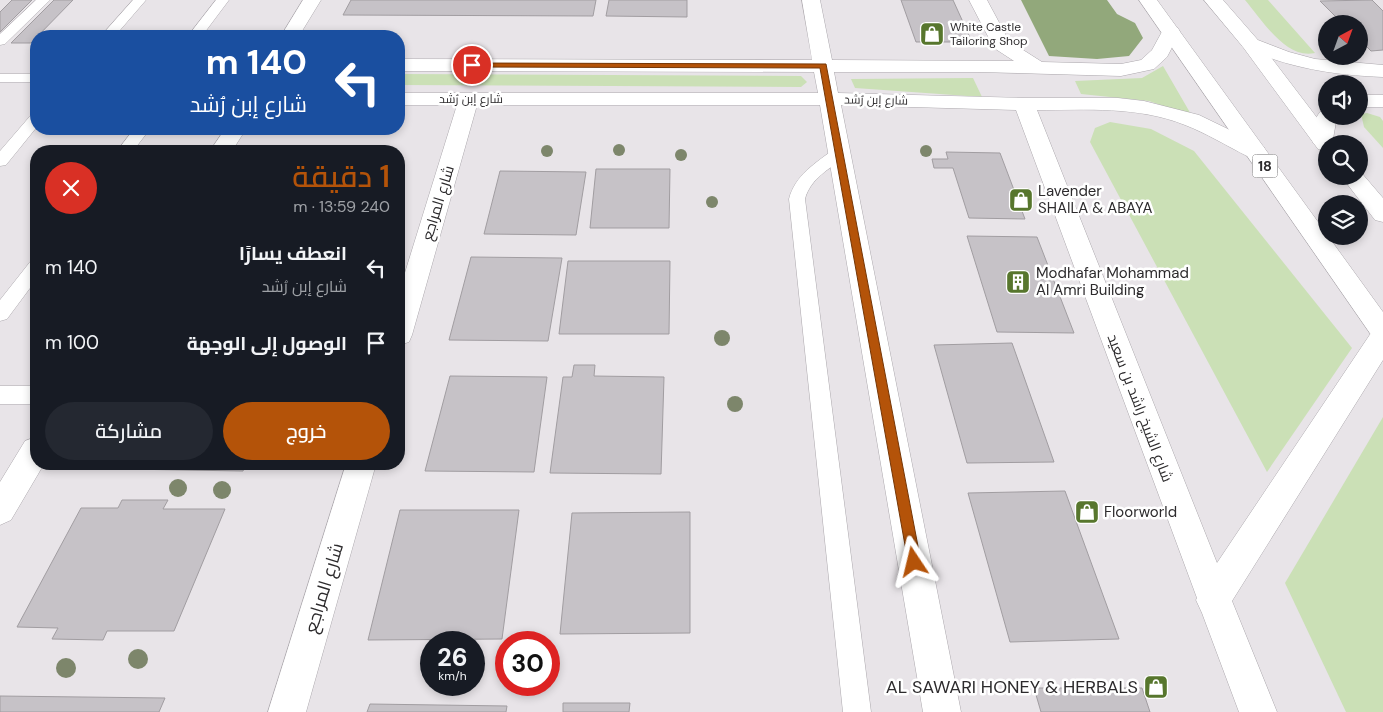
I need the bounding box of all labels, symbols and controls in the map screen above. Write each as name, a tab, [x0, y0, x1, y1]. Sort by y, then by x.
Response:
north arrow	[1318, 15, 1368, 65]
map controls	[1318, 15, 1368, 245]
place label: White Castle Tailoring Shop	[950, 19, 1028, 49]
shop icon: White Castle Tailoring Shop	[919, 21, 945, 47]
text: 140 m	[206, 39, 307, 85]
pin	[451, 44, 493, 86]
icon: left	[325, 50, 390, 115]
icon: arrive	[458, 51, 486, 79]
button: sound	[1318, 75, 1368, 125]
text: شارع إبن رُشد	[190, 90, 307, 119]
street label: شارع إبن رُشد	[439, 91, 503, 107]
street label: شارع إبن رُشد	[844, 91, 908, 109]
button: search	[1318, 135, 1368, 185]
road number: 18	[1252, 154, 1278, 178]
text: 1 دقيقة	[292, 157, 390, 196]
button: close	[45, 162, 97, 214]
street label: شارع المراجع	[417, 163, 460, 243]
place label: Lavender SHAILA & ABAYA	[1038, 181, 1153, 218]
shop icon: Lavender SHAILA & ABAYA	[1008, 187, 1034, 213]
button: layers	[1318, 195, 1368, 245]
text: 240 m · 13:59	[293, 196, 390, 217]
text: انعطف يسارًا	[239, 241, 347, 266]
icon: left	[362, 254, 390, 282]
text: 140 m	[45, 255, 97, 280]
place label: Modhafar Mohammad Al Amri Building	[1036, 263, 1189, 300]
building icon: Modhafar Mohammad Al Amri Building	[1005, 269, 1031, 295]
text: شارع إبن رُشد	[262, 276, 347, 297]
icon: arrive	[362, 329, 390, 357]
text: 100 m	[45, 330, 99, 355]
text: الوصول إلى الوجهة	[187, 331, 347, 356]
street label: شارع الشيخ راشد بن سعيد	[1102, 331, 1178, 485]
button: مشاركة	[45, 402, 213, 460]
button: خروج	[223, 402, 390, 460]
shop icon: Floorworld	[1074, 499, 1100, 525]
place label: Floorworld	[1104, 502, 1177, 522]
position arrow	[887, 535, 939, 587]
street label: شارع المراجع	[299, 540, 349, 636]
speed limit sign: 30	[495, 631, 560, 696]
text: 26	[437, 641, 468, 674]
text: km/h	[438, 668, 467, 684]
shop icon: AL SAWARI HONEY & HERBALS	[1143, 674, 1169, 700]
place label: AL SAWARI HONEY & HERBALS	[886, 675, 1138, 699]

